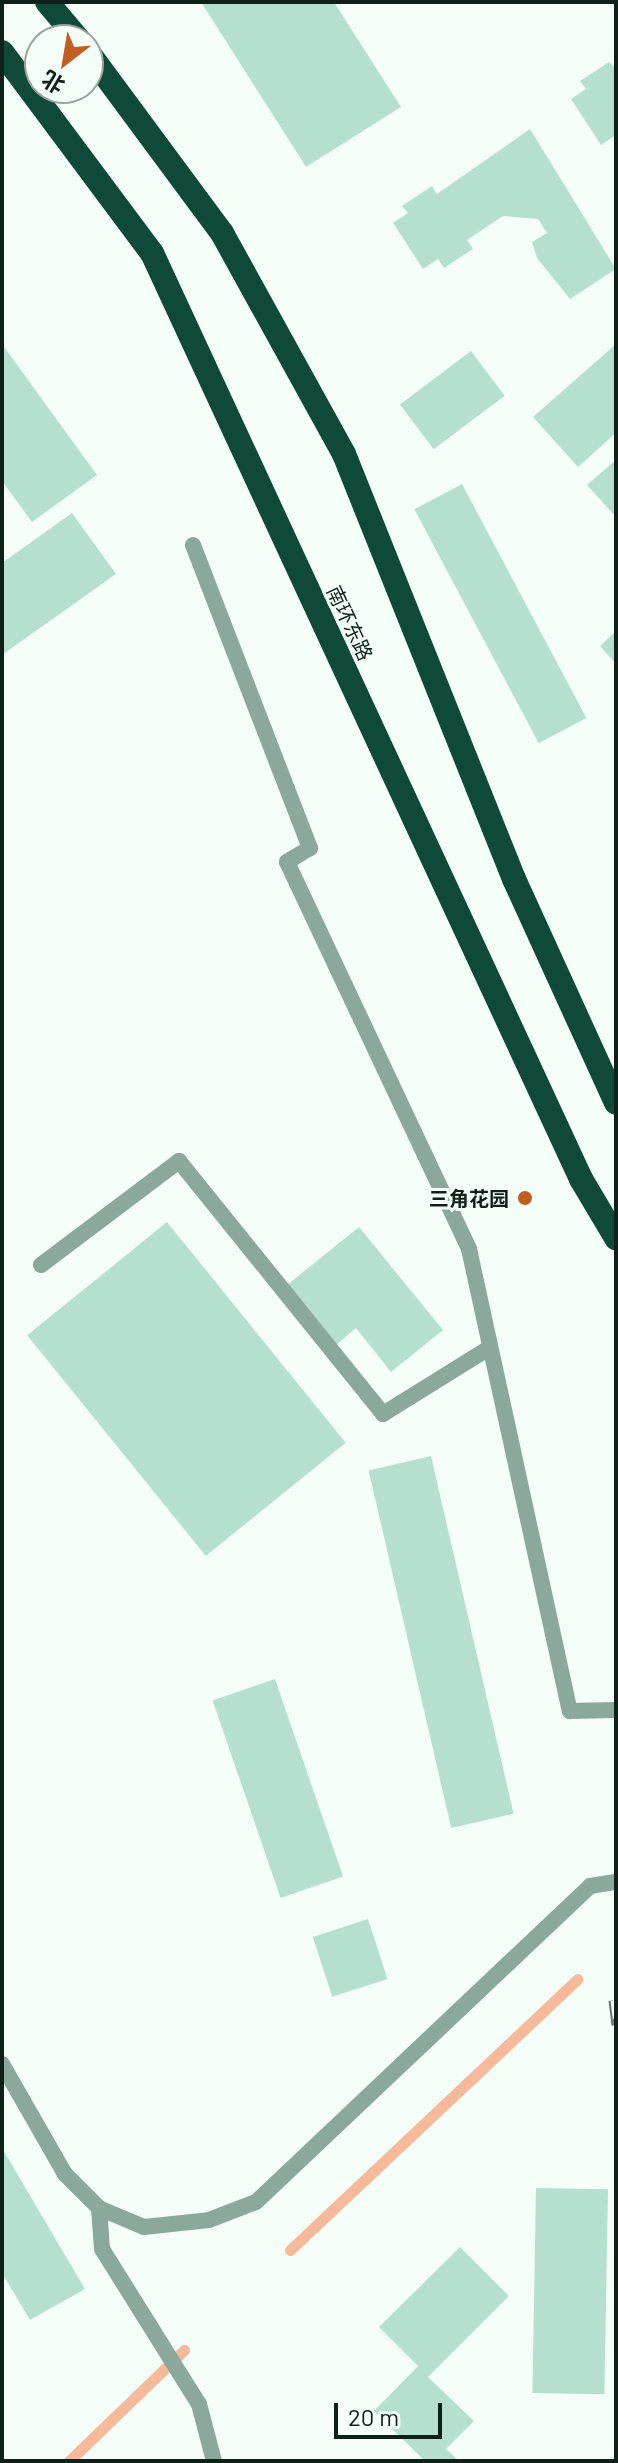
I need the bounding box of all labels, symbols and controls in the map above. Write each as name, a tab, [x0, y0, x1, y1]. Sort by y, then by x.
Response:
north arrow	[24, 24, 104, 104]
text: 北	[37, 66, 69, 100]
street label: 南环东路	[322, 582, 378, 664]
place label: 三角花园	[429, 1186, 509, 1210]
marker: 三角花园	[516, 1189, 534, 1207]
scale bar	[338, 2387, 446, 2437]
text: 20 m	[348, 2402, 399, 2431]

